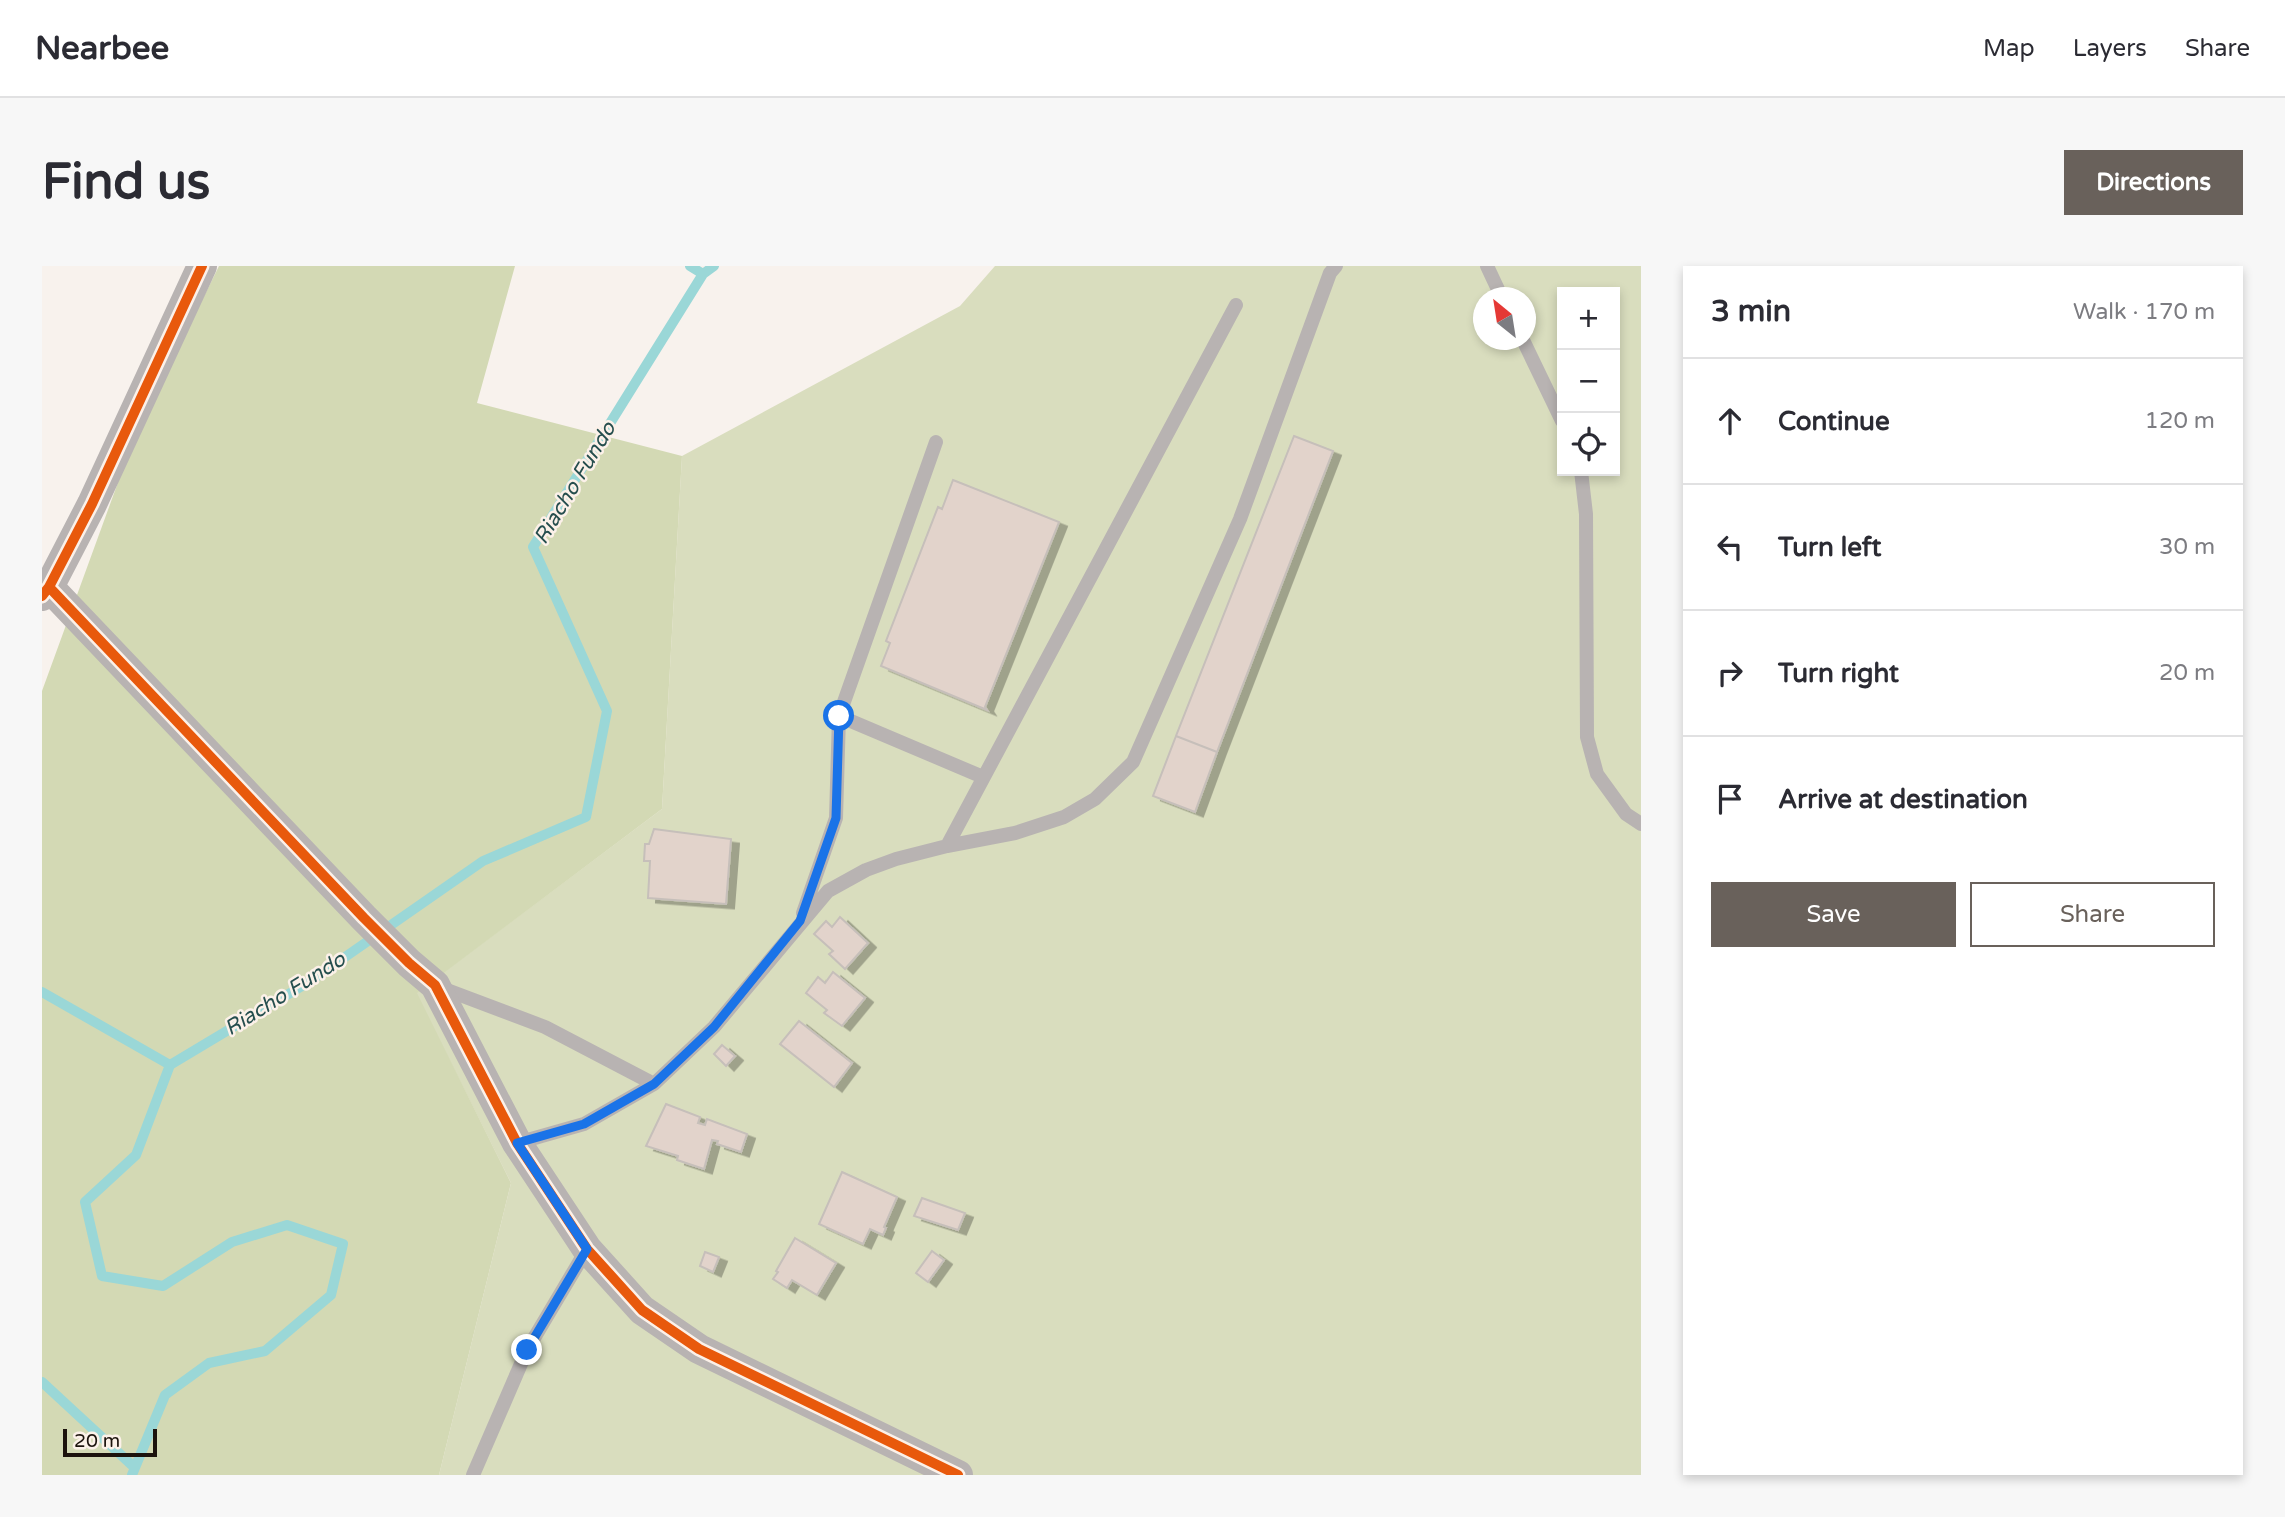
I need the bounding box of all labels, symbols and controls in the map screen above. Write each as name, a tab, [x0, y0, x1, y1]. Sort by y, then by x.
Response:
text: Nearbee	[35, 29, 169, 68]
text: Map	[1983, 34, 2035, 63]
text: Layers	[2073, 34, 2147, 63]
text: Share	[2185, 34, 2250, 63]
button: Directions	[2064, 150, 2243, 215]
text: Find us	[42, 153, 210, 212]
north arrow	[1473, 287, 1536, 350]
map controls	[1557, 287, 1620, 476]
button: +	[1557, 287, 1620, 350]
text: 3 min	[1711, 293, 1791, 330]
text: Walk · 170 m	[2073, 298, 2215, 326]
button: −	[1557, 350, 1620, 413]
icon: ahead	[1711, 402, 1749, 440]
text: Continue	[1778, 406, 1890, 437]
text: 120 m	[2145, 407, 2215, 435]
button: locate	[1557, 413, 1620, 476]
water label: Riacho Fundo	[529, 416, 622, 549]
icon: left	[1711, 528, 1749, 566]
text: Turn left	[1778, 532, 1881, 563]
text: 30 m	[2159, 533, 2215, 561]
icon: right	[1711, 654, 1749, 692]
text: Turn right	[1778, 658, 1899, 689]
text: 20 m	[2159, 659, 2215, 687]
route start	[823, 700, 854, 731]
icon: arrive	[1711, 780, 1749, 818]
text: Arrive at destination	[1778, 784, 2028, 815]
button: Save	[1711, 882, 1956, 947]
button: Share	[1970, 882, 2215, 947]
water label: Riacho Fundo	[220, 946, 351, 1041]
route end	[511, 1334, 542, 1365]
scale bar	[63, 1426, 158, 1458]
text: 20 m	[74, 1430, 120, 1452]

